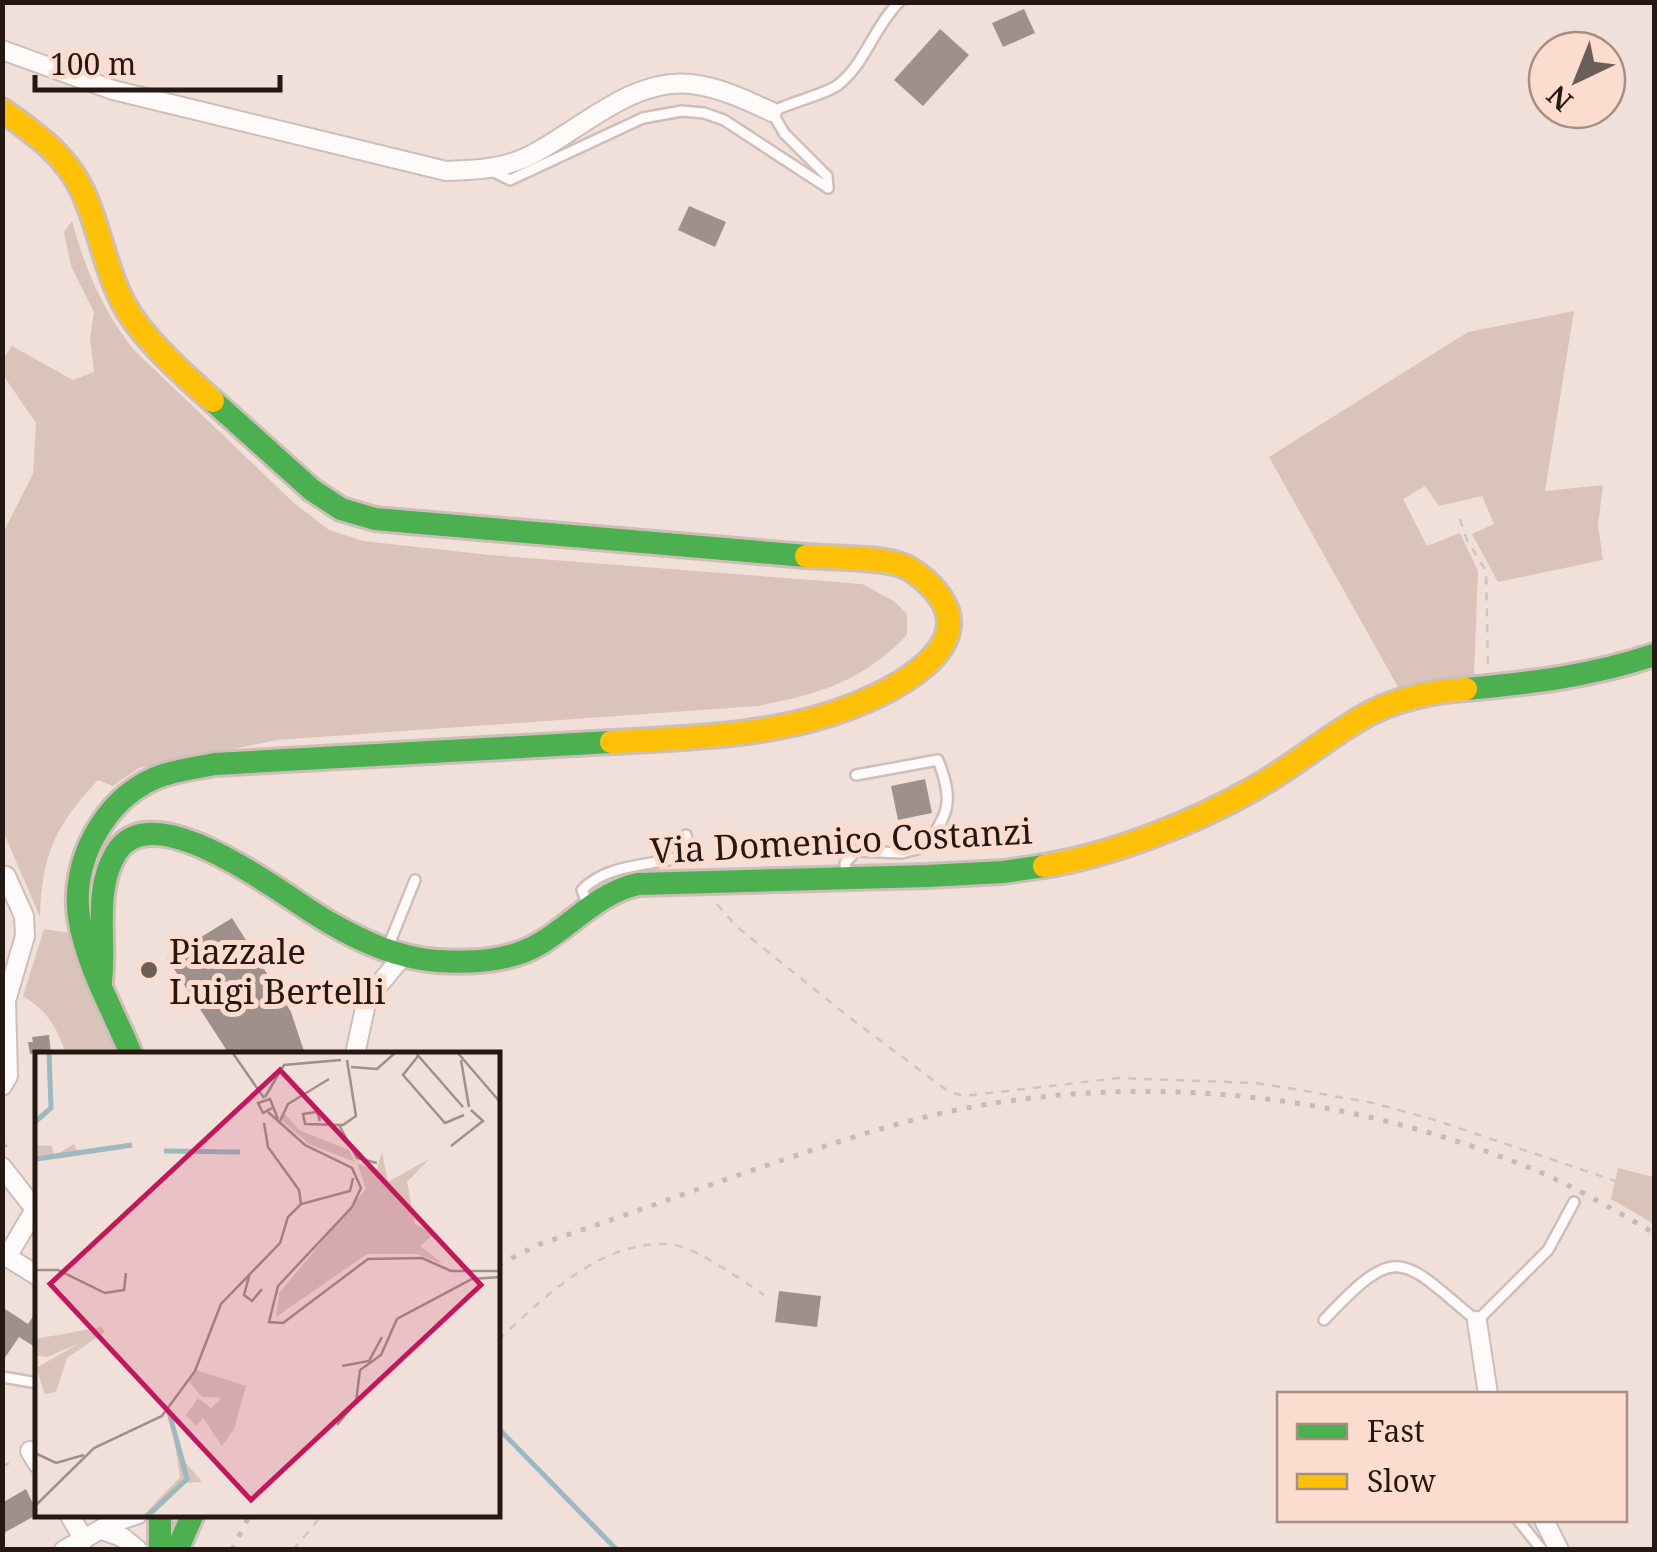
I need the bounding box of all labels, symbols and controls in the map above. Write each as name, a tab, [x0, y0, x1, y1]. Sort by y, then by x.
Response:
scale bar	[35, 30, 280, 92]
north arrow	[1527, 30, 1627, 130]
text: 100 m	[50, 43, 136, 84]
text: N	[1538, 78, 1580, 120]
street label: Via Domenico Costanzi	[649, 807, 1033, 873]
place label: Piazzale Luigi Bertelli	[169, 927, 385, 1014]
marker: Piazzale Luigi Bertelli	[138, 959, 160, 981]
inset map	[35, 1052, 500, 1517]
legend	[1277, 1392, 1627, 1522]
text: Fast	[1367, 1410, 1424, 1451]
text: Slow	[1367, 1460, 1436, 1501]

